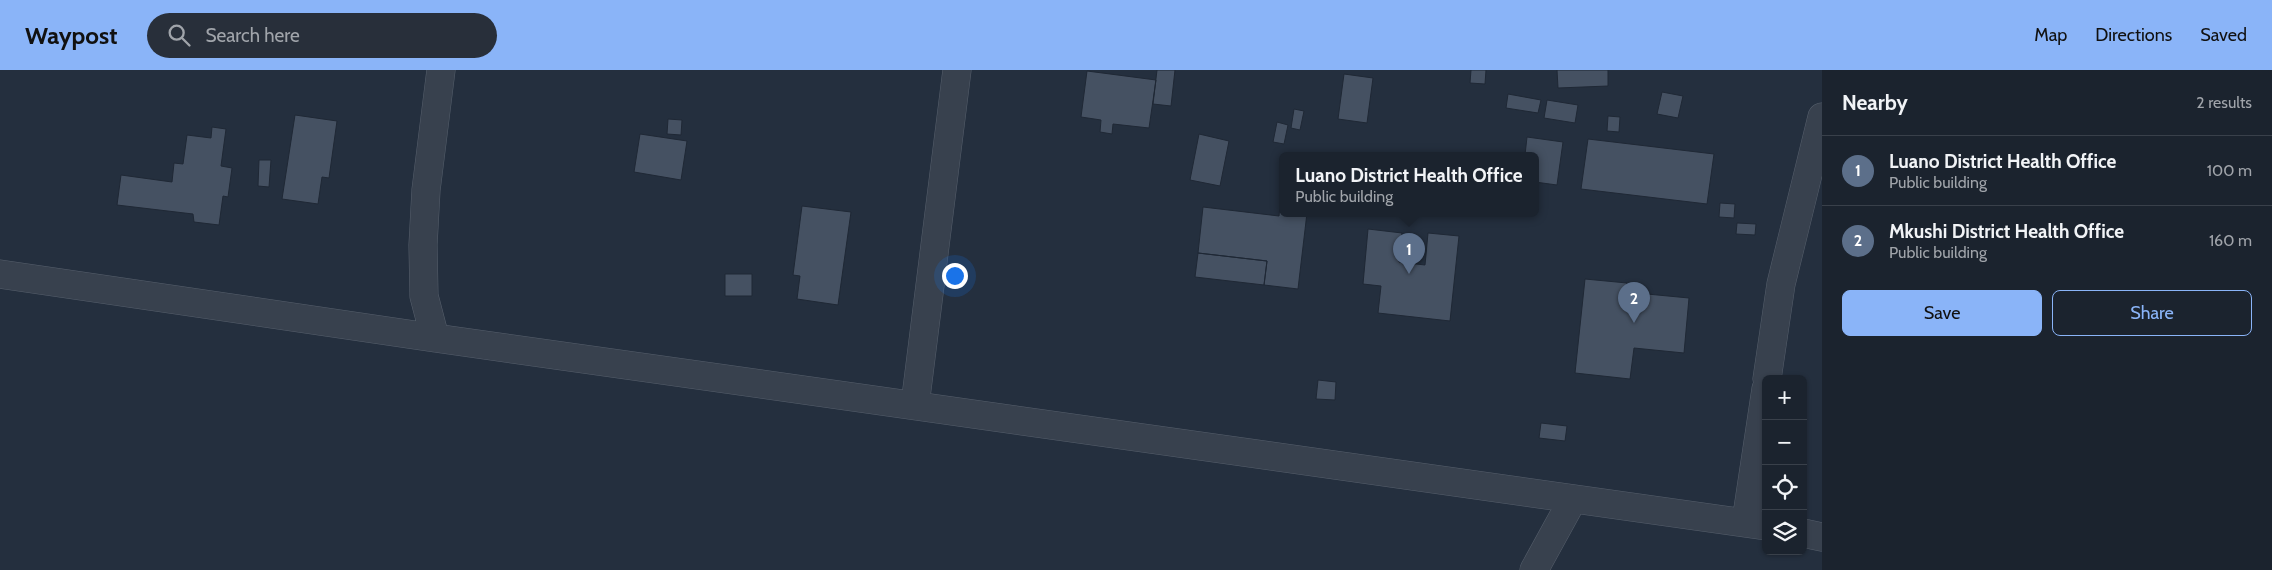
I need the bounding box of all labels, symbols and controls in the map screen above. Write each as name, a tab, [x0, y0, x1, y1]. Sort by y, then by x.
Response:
search box	[147, 13, 497, 58]
text: Waypost	[25, 21, 117, 50]
icon: search	[165, 21, 193, 49]
text: Search here	[205, 24, 300, 47]
text: Map	[2034, 24, 2067, 46]
text: Directions	[2095, 24, 2172, 46]
text: Saved	[2200, 24, 2247, 46]
text: Nearby	[1842, 90, 1908, 115]
text: 2 results	[2196, 93, 2252, 112]
text: Luano District Health Office	[1889, 150, 2116, 173]
popup	[1279, 152, 1539, 217]
text: 1	[1855, 161, 1861, 180]
text: 100 m	[2207, 161, 2252, 180]
text: Luano District Health Office	[1295, 164, 1523, 187]
text: Public building	[1889, 173, 1987, 192]
text: Public building	[1295, 187, 1393, 206]
text: Mkushi District Health Office	[1889, 220, 2124, 243]
text: 2	[1854, 231, 1862, 250]
text: 160 m	[2209, 231, 2252, 250]
pin: 1	[1393, 233, 1425, 274]
text: Public building	[1889, 243, 1987, 262]
your location	[942, 263, 968, 289]
pin: 2	[1618, 282, 1650, 323]
button: Save	[1842, 290, 2042, 336]
button: Share	[2052, 290, 2252, 336]
map controls	[1762, 375, 1807, 555]
button: +	[1762, 375, 1807, 420]
button: −	[1762, 420, 1807, 465]
button: locate	[1762, 465, 1807, 510]
button: layers	[1762, 510, 1807, 555]

